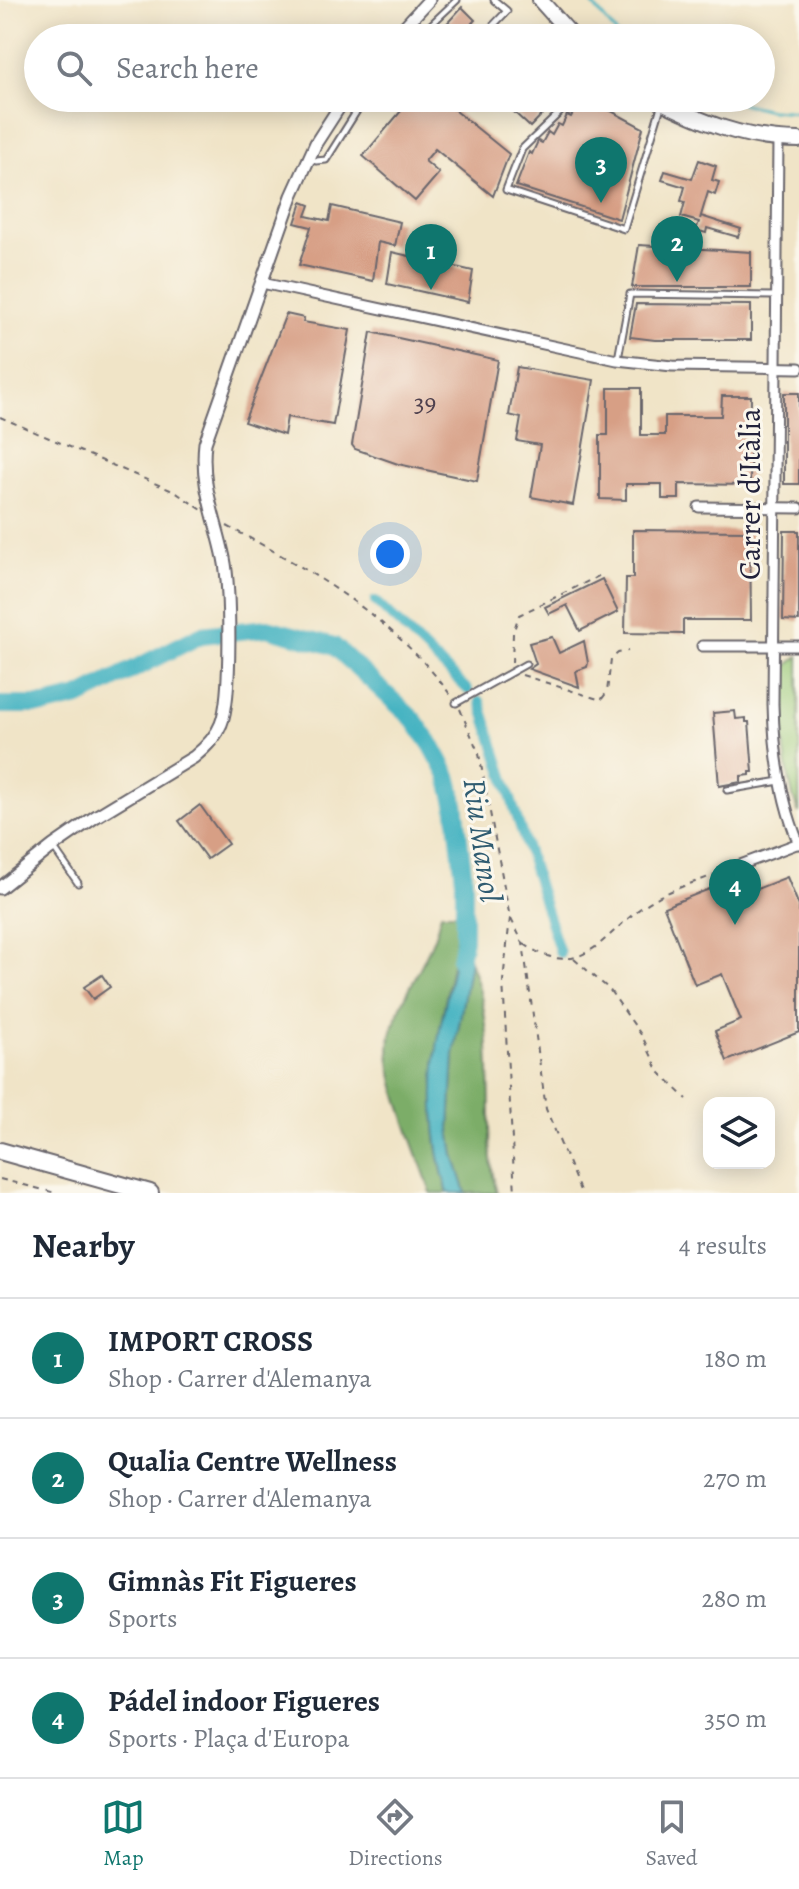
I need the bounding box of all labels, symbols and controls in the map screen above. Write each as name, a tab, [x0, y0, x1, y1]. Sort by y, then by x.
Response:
search box	[24, 24, 775, 112]
icon: search	[52, 46, 96, 90]
text: Search here	[116, 48, 259, 88]
pin: 3	[575, 137, 627, 203]
pin: 2	[651, 216, 703, 282]
pin: 1	[405, 224, 457, 290]
house number: 39	[414, 385, 436, 420]
street label: Carrer d'Itàlia	[730, 408, 770, 580]
your location	[370, 534, 410, 574]
water label: Riu Manol	[453, 775, 513, 905]
pin: 4	[709, 859, 761, 925]
map controls	[703, 1097, 775, 1169]
button: layers	[703, 1097, 775, 1169]
text: Nearby	[32, 1222, 135, 1269]
text: 4 results	[679, 1228, 767, 1263]
text: IMPORT CROSS	[108, 1321, 313, 1361]
text: 1	[53, 1341, 63, 1376]
text: 180 m	[705, 1341, 767, 1376]
text: Shop · Carrer d'Alemanya	[108, 1361, 372, 1396]
text: Qualia Centre Wellness	[108, 1441, 397, 1481]
text: 2	[52, 1461, 64, 1496]
text: 270 m	[703, 1461, 767, 1496]
text: Shop · Carrer d'Alemanya	[108, 1481, 372, 1516]
text: Gimnàs Fit Figueres	[108, 1561, 357, 1601]
text: 3	[52, 1581, 64, 1616]
text: 280 m	[701, 1581, 767, 1616]
text: Sports	[108, 1601, 177, 1636]
text: Pádel indoor Figueres	[108, 1681, 380, 1721]
text: 4	[52, 1701, 64, 1736]
text: 350 m	[704, 1701, 767, 1736]
text: Sports · Plaça d'Europa	[108, 1721, 350, 1756]
tab: Map	[101, 1795, 145, 1873]
tab: Directions	[348, 1795, 443, 1873]
tab: Saved	[645, 1795, 698, 1873]

